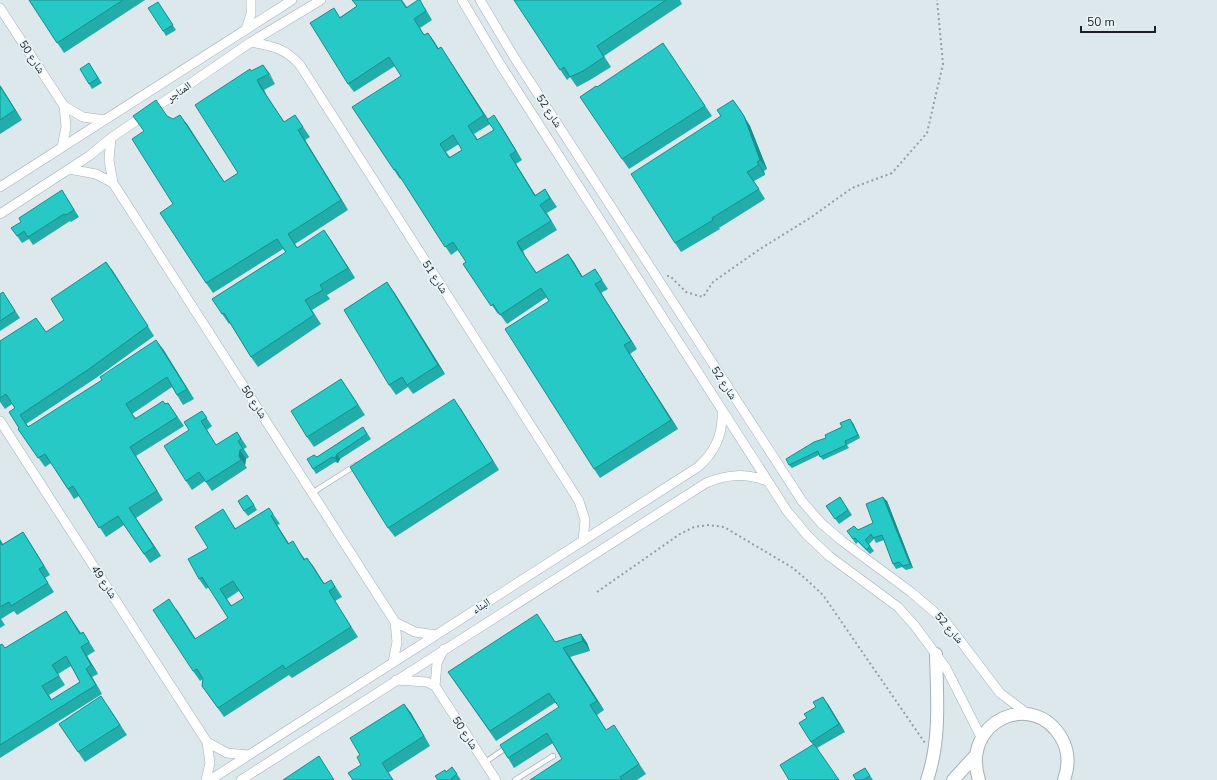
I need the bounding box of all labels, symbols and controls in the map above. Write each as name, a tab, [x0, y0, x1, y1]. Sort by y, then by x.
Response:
scale bar	[1081, 8, 1155, 34]
text: 50 m	[1087, 14, 1115, 30]
street label: شارع 50	[16, 37, 48, 77]
street label: المناجر	[163, 78, 194, 106]
street label: شارع 52	[533, 91, 565, 131]
street label: شارع 51	[419, 257, 451, 297]
street label: شارع 52	[708, 363, 740, 403]
street label: شارع 50	[238, 382, 270, 422]
street label: شارع 49	[88, 562, 120, 602]
street label: البناء	[469, 595, 493, 617]
street label: شارع 52	[931, 609, 967, 647]
street label: شارع 50	[449, 713, 481, 753]

